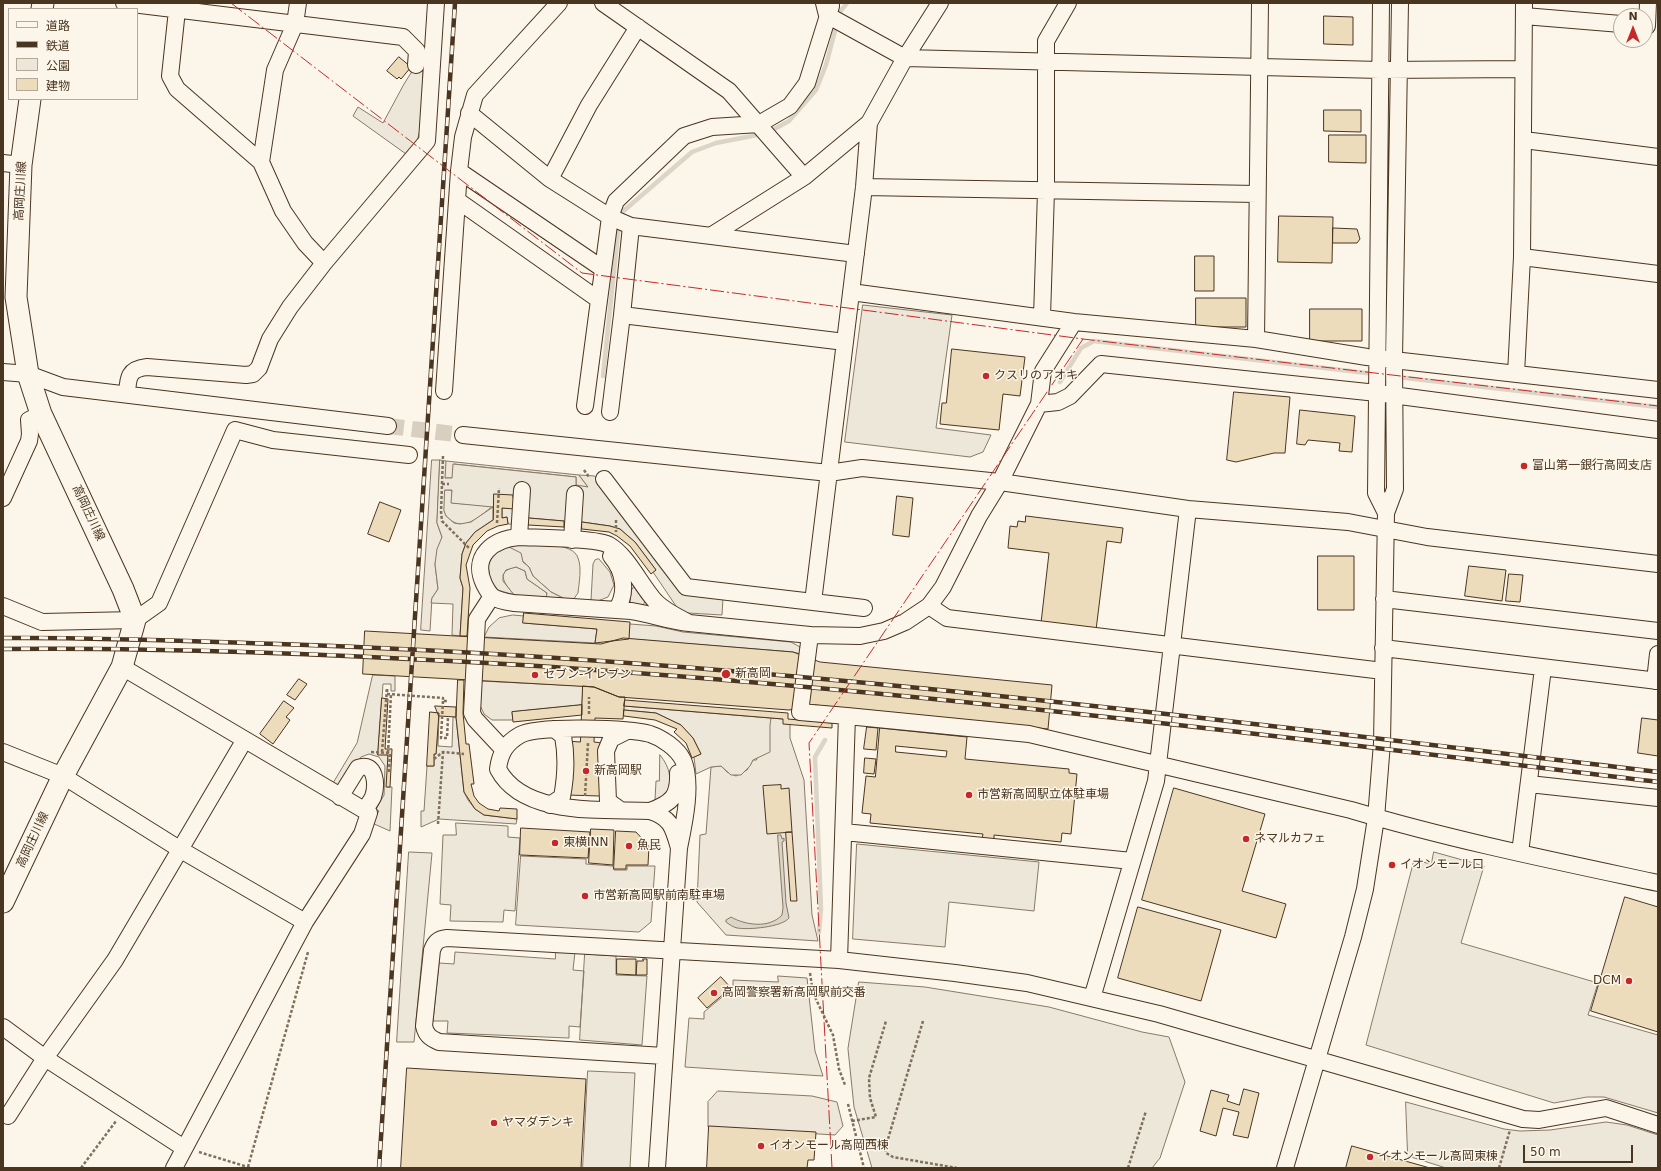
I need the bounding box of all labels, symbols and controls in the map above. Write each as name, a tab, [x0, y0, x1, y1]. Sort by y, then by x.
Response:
legend	[8, 8, 138, 100]
north arrow	[1613, 8, 1653, 48]
text: N	[1628, 10, 1638, 23]
text: 道路	[46, 19, 70, 33]
text: 鉄道	[46, 39, 70, 53]
text: 公園	[46, 59, 70, 73]
text: 建物	[46, 79, 70, 93]
street label: 高岡庄川線	[12, 161, 30, 221]
place label: クスリのアオキ	[994, 369, 1078, 383]
marker: クスリのアオキ	[981, 371, 991, 381]
place label: 富山第一銀行高岡支店	[1532, 459, 1652, 473]
marker: 富山第一銀行高岡支店	[1519, 461, 1529, 471]
street label: 高岡庄川線	[69, 483, 107, 543]
place label: 新高岡	[735, 667, 771, 681]
place label: セブン-イレブン	[543, 668, 631, 682]
marker: 新高岡	[720, 668, 732, 680]
marker: セブン-イレブン	[530, 670, 540, 680]
place label: 新高岡駅	[594, 764, 642, 778]
marker: 新高岡駅	[581, 766, 591, 776]
place label: 市営新高岡駅立体駐車場	[977, 788, 1109, 802]
marker: 市営新高岡駅立体駐車場	[964, 790, 974, 800]
street label: 高岡庄川線	[14, 810, 52, 870]
place label: ネマルカフェ	[1254, 832, 1326, 846]
marker: ネマルカフェ	[1241, 834, 1251, 844]
place label: 東横INN	[563, 836, 608, 850]
marker: 東横INN	[550, 838, 560, 848]
place label: 魚民	[637, 839, 661, 853]
marker: 魚民	[624, 841, 634, 851]
place label: イオンモール口	[1400, 858, 1484, 872]
marker: イオンモール口	[1387, 860, 1397, 870]
place label: 市営新高岡駅前南駐車場	[593, 889, 725, 903]
marker: 市営新高岡駅前南駐車場	[580, 891, 590, 901]
place label: DCM	[1593, 974, 1621, 988]
marker: DCM	[1624, 976, 1634, 986]
place label: 高岡警察署新高岡駅前交番	[722, 986, 866, 1000]
marker: 高岡警察署新高岡駅前交番	[709, 988, 719, 998]
place label: ヤマダデンキ	[502, 1116, 574, 1130]
marker: ヤマダデンキ	[489, 1118, 499, 1128]
scale bar	[1525, 1137, 1635, 1163]
place label: イオンモール高岡西棟	[769, 1139, 889, 1153]
marker: イオンモール高岡西棟	[756, 1141, 766, 1151]
text: 50 m	[1530, 1145, 1561, 1159]
place label: イオンモール高岡東棟	[1378, 1150, 1498, 1164]
marker: イオンモール高岡東棟	[1365, 1152, 1375, 1162]

